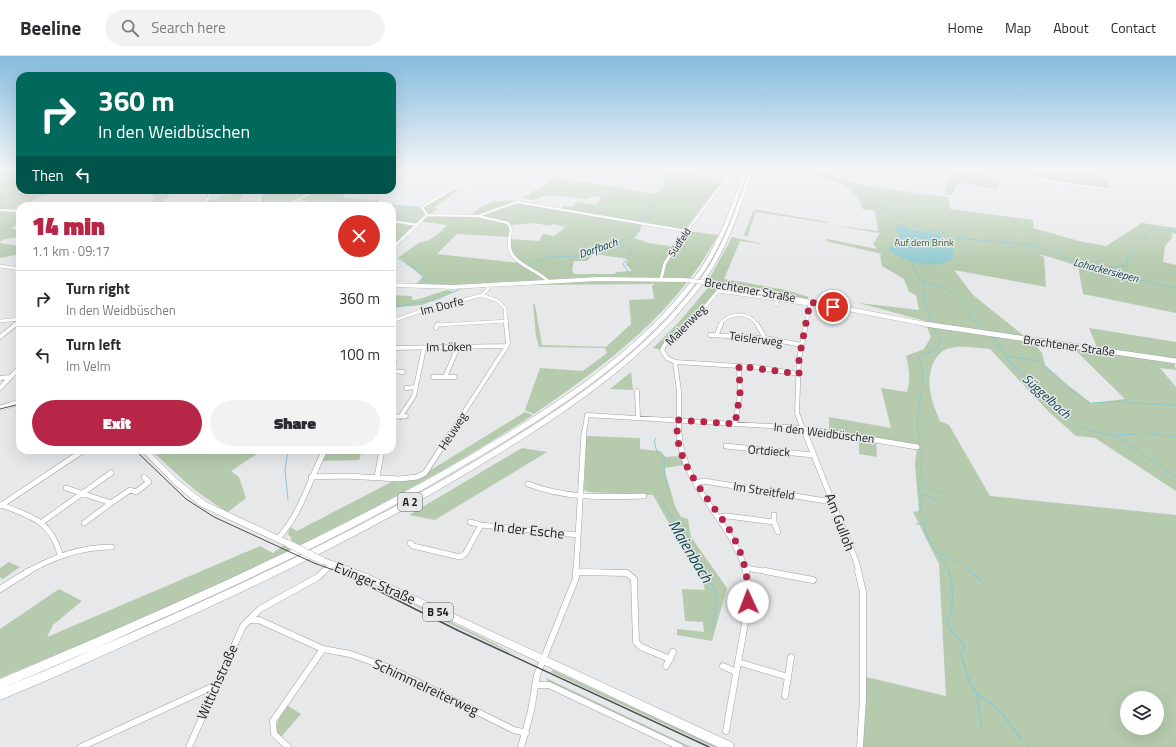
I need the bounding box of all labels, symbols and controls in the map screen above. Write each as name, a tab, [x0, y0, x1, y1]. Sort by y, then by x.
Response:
search box	[105, 10, 385, 46]
text: Beeline	[20, 13, 81, 42]
text: Search here	[151, 16, 226, 39]
icon: search	[119, 17, 141, 39]
text: Home	[948, 17, 983, 38]
text: Map	[1005, 17, 1031, 38]
text: About	[1053, 17, 1089, 38]
text: Contact	[1111, 17, 1156, 38]
text: 360 m	[98, 79, 175, 122]
icon: right	[32, 88, 84, 140]
text: In den Weidbüschen	[98, 118, 250, 145]
text: Then	[32, 164, 64, 187]
icon: left	[72, 164, 94, 186]
text: 14 min	[32, 208, 105, 244]
button: close	[338, 215, 380, 257]
street label: Südfeld	[664, 225, 695, 260]
water label: Dorfbach	[577, 234, 620, 262]
park label: Auf dem Brink	[894, 235, 954, 250]
text: 1.1 km · 09:17	[32, 241, 110, 261]
water label: Lohackersiepen	[1072, 254, 1141, 287]
street label: Brechtener Straße	[703, 272, 797, 307]
text: Turn right	[66, 277, 130, 300]
text: 360 m	[339, 287, 380, 310]
icon: right	[32, 288, 54, 310]
pin	[816, 290, 850, 324]
street label: Im Dorfe	[418, 291, 465, 320]
icon: arrive	[822, 296, 844, 318]
street label: Maienweg	[660, 299, 711, 350]
text: In den Weidbüschen	[66, 300, 176, 320]
street label: Teislerweg	[728, 326, 784, 351]
street label: Brechtener Straße	[1022, 330, 1116, 361]
text: Turn left	[66, 333, 121, 356]
street label: Im Löken	[426, 337, 472, 356]
text: 100 m	[339, 343, 380, 366]
icon: left	[32, 344, 54, 366]
text: Im Velm	[66, 356, 111, 376]
water label: Süggelbach	[1019, 369, 1076, 423]
button: Exit	[32, 400, 202, 446]
button: Share	[210, 400, 380, 446]
street label: Heuweg	[433, 408, 472, 453]
street label: In den Weidbüschen	[773, 417, 876, 448]
street label: Ortdieck	[747, 440, 791, 461]
street label: Im Streitfeld	[732, 476, 796, 505]
street label: Am Gulloh	[820, 490, 861, 554]
road number: A 2	[398, 493, 422, 511]
street label: In der Esche	[492, 515, 566, 544]
water label: Maienbach	[663, 515, 720, 588]
street label: Evinger Straße	[331, 556, 419, 609]
position arrow	[727, 581, 769, 623]
road number: B 54	[423, 603, 453, 621]
street label: Wittichstraße	[191, 641, 242, 723]
street label: Schimmelreiterweg	[370, 653, 483, 720]
map controls	[1120, 691, 1164, 735]
button: layers	[1120, 691, 1164, 735]

